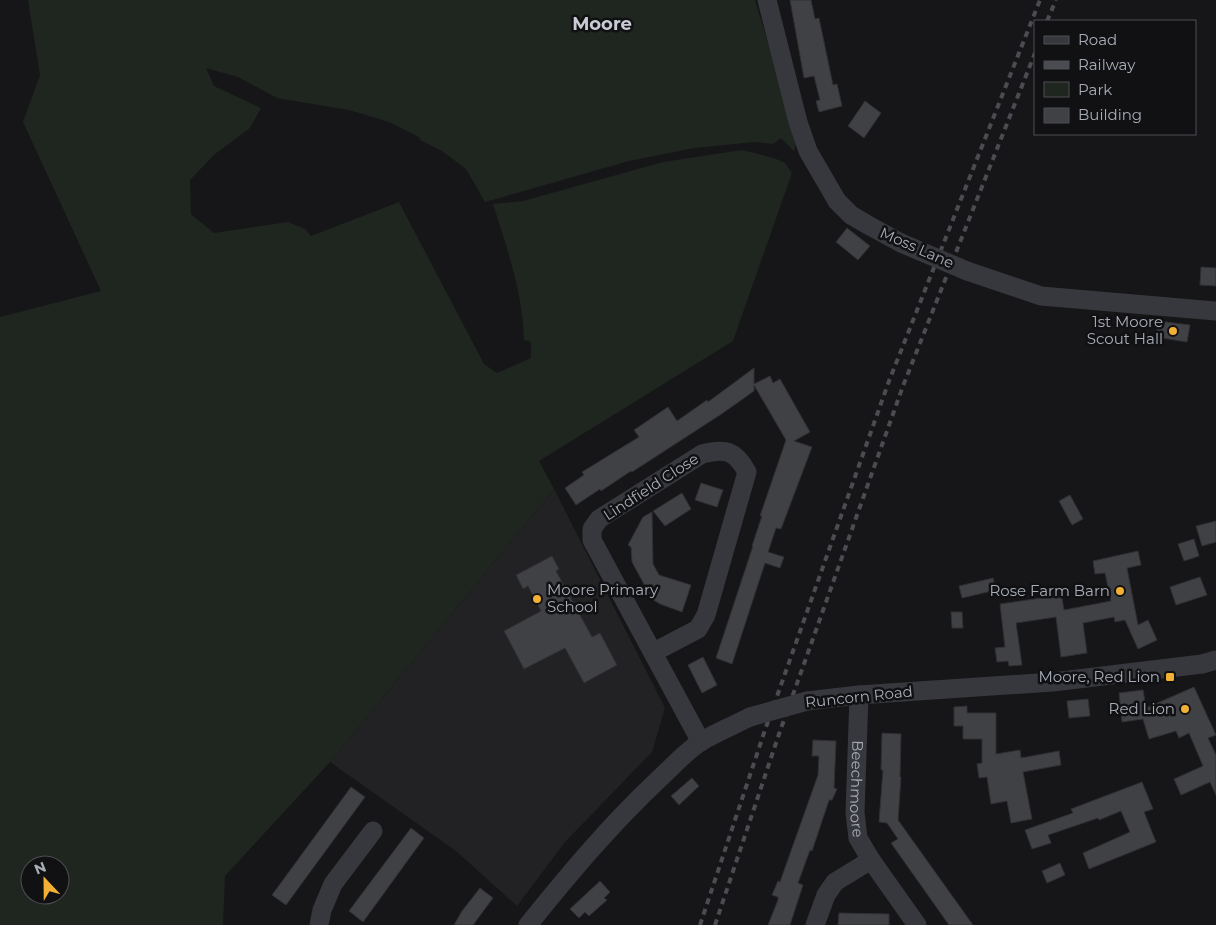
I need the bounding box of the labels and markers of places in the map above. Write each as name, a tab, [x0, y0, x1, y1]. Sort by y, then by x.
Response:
place label: 1st Moore Scout Hall	[1087, 312, 1163, 348]
marker: 1st Moore Scout Hall	[1167, 325, 1179, 337]
place label: Moore Primary School	[547, 580, 659, 616]
place label: Rose Farm Barn	[989, 581, 1110, 600]
marker: Rose Farm Barn	[1114, 585, 1126, 597]
marker: Moore Primary School	[531, 593, 543, 605]
place label: Moore, Red Lion	[1038, 667, 1160, 686]
marker: Moore, Red Lion	[1164, 671, 1176, 683]
place label: Red Lion	[1109, 699, 1175, 718]
marker: Red Lion	[1179, 703, 1191, 715]

